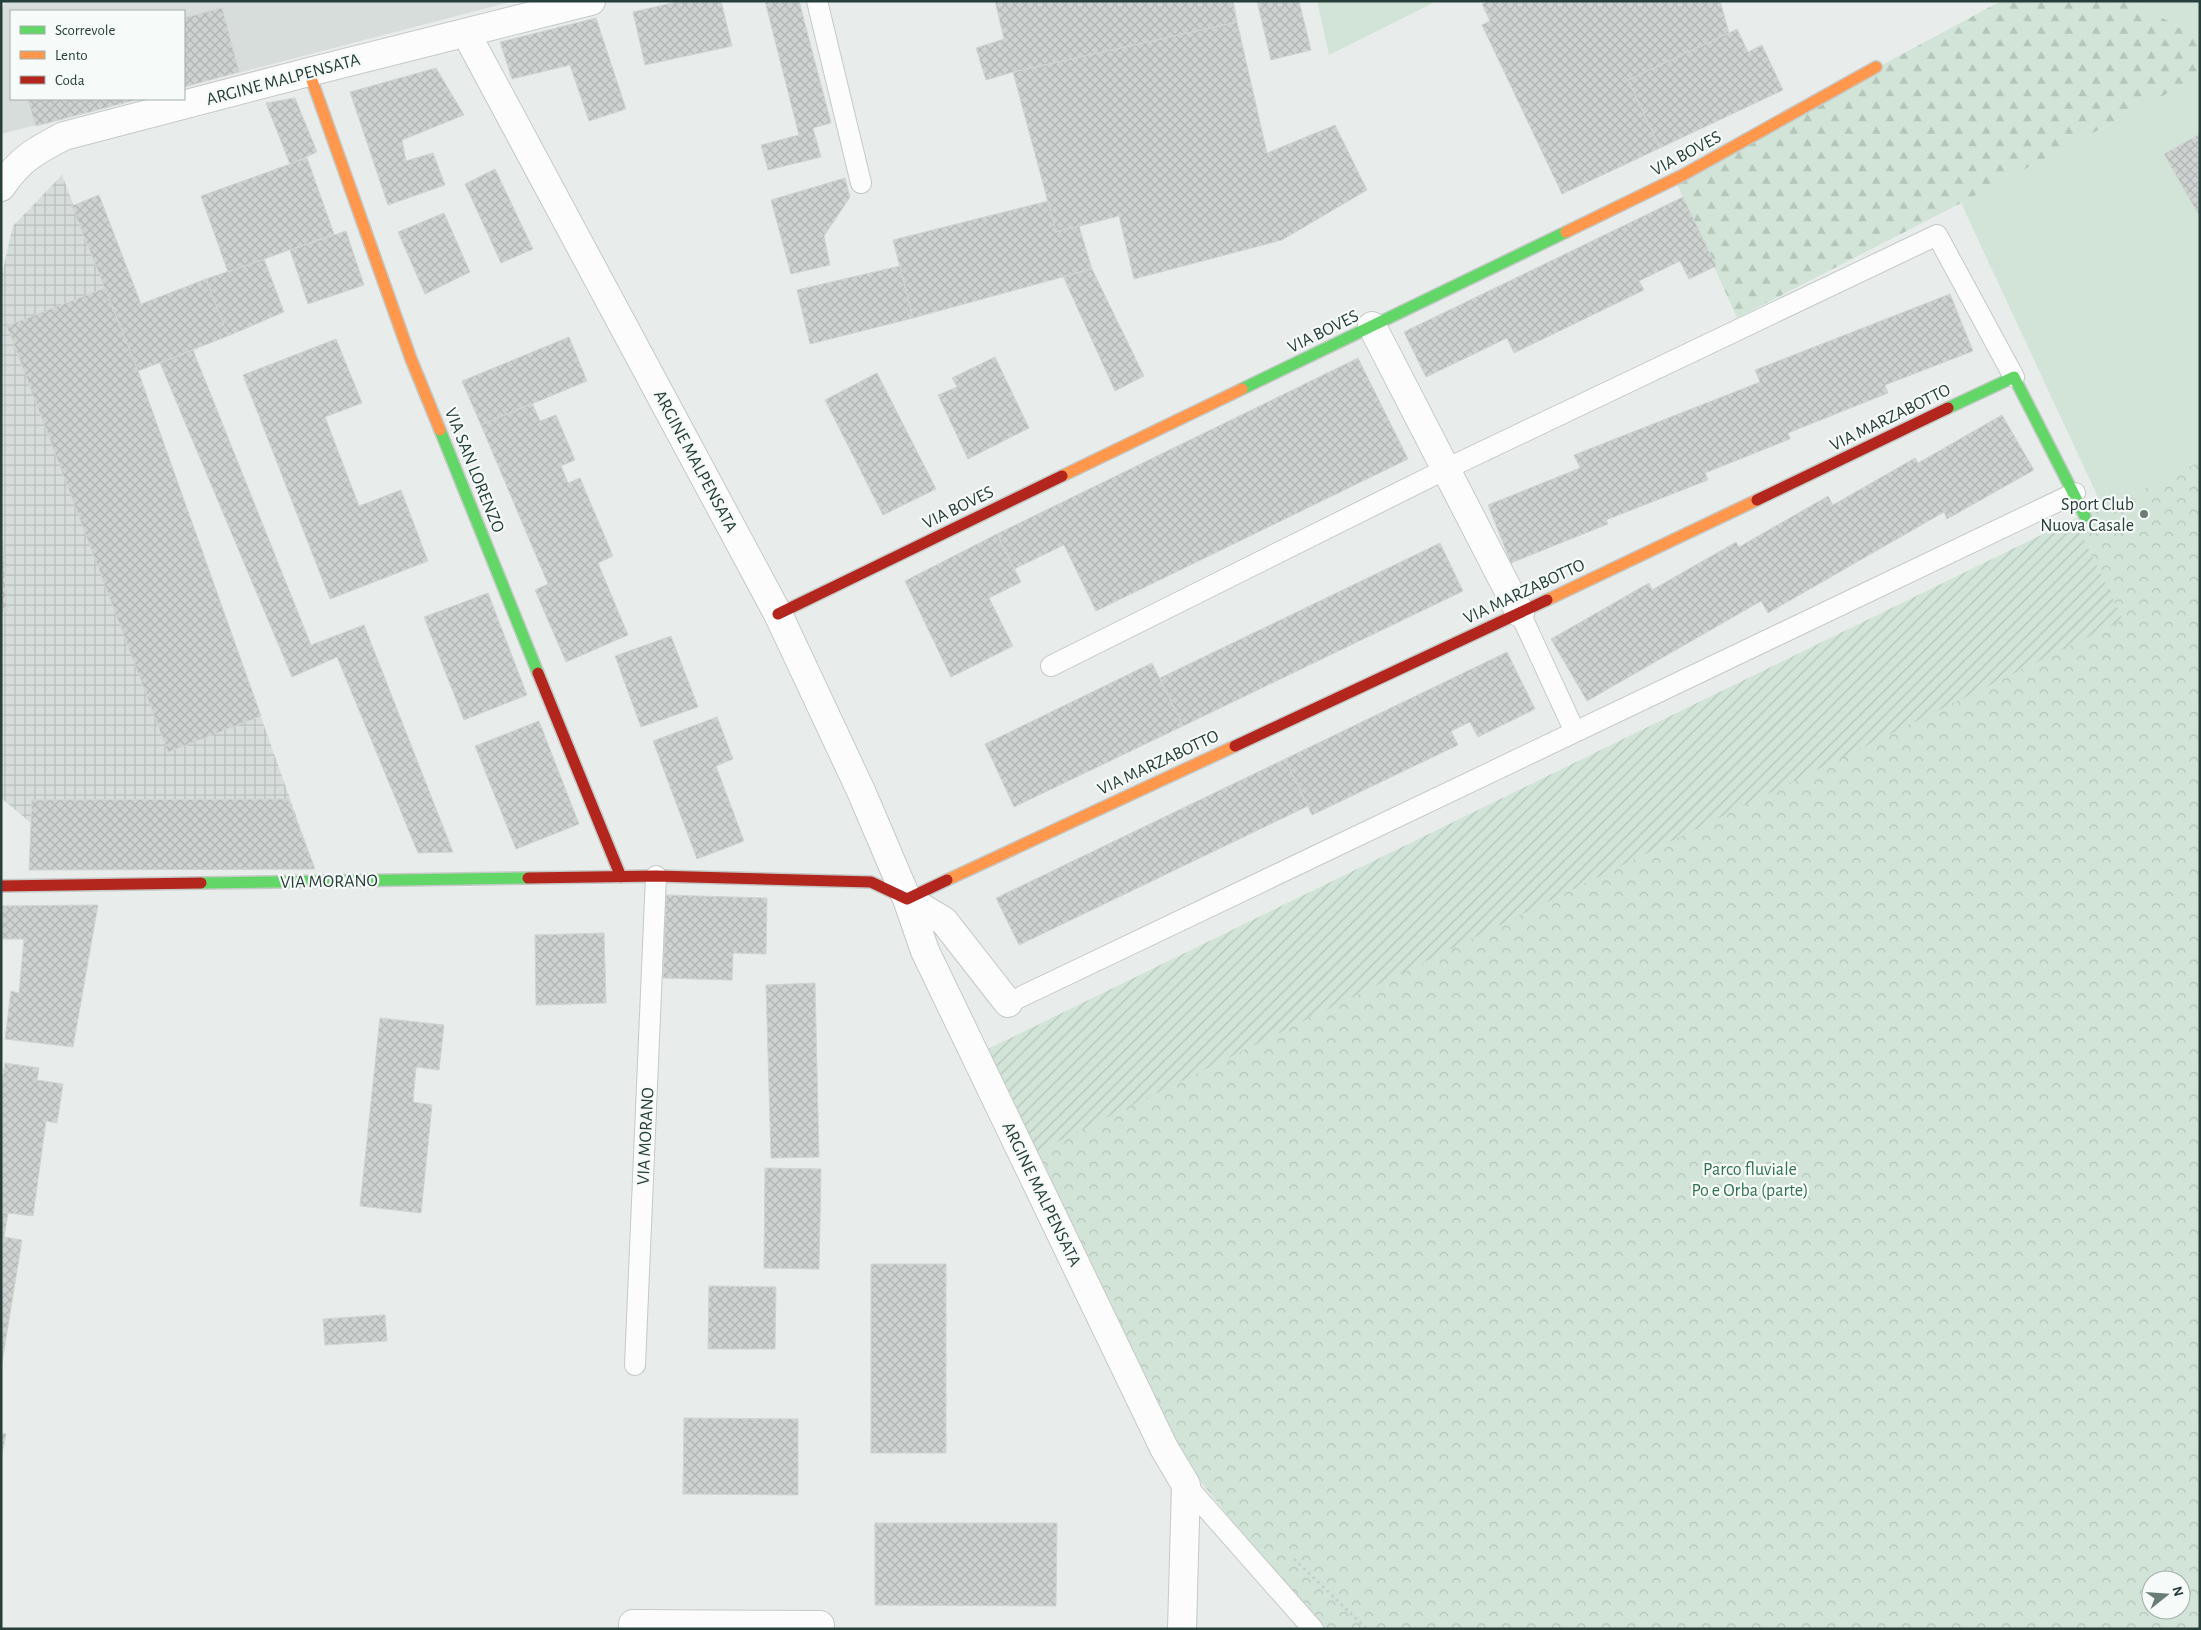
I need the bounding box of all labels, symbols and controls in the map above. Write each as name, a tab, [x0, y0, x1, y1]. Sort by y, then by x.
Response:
legend	[10, 10, 185, 100]
text: Scorrevole	[55, 23, 116, 38]
text: Lento	[55, 48, 88, 63]
street label: ARGINE MALPENSATA	[204, 51, 363, 109]
text: Coda	[55, 73, 85, 88]
street label: VIA BOVES	[1648, 128, 1724, 180]
street label: VIA BOVES	[1285, 307, 1362, 357]
street label: VIA MARZABOTTO	[1827, 381, 1954, 455]
street label: ARGINE MALPENSATA	[650, 387, 741, 536]
street label: VIA SAN LORENZO	[441, 405, 507, 535]
street label: VIA BOVES	[920, 483, 997, 533]
place label: Sport Club Nuova Casale	[2040, 496, 2134, 535]
marker: Sport Club Nuova Casale	[2138, 508, 2150, 520]
street label: VIA MARZABOTTO	[1461, 556, 1588, 628]
street label: VIA MARZABOTTO	[1095, 727, 1222, 799]
street label: VIA MORANO	[280, 872, 378, 892]
street label: VIA MORANO	[634, 1087, 658, 1185]
street label: ARGINE MALPENSATA	[998, 1119, 1084, 1270]
park label: Parco fluviale Po e Orba (parte)	[1691, 1161, 1809, 1200]
north arrow	[2141, 1570, 2191, 1620]
text: N	[2169, 1585, 2186, 1598]

